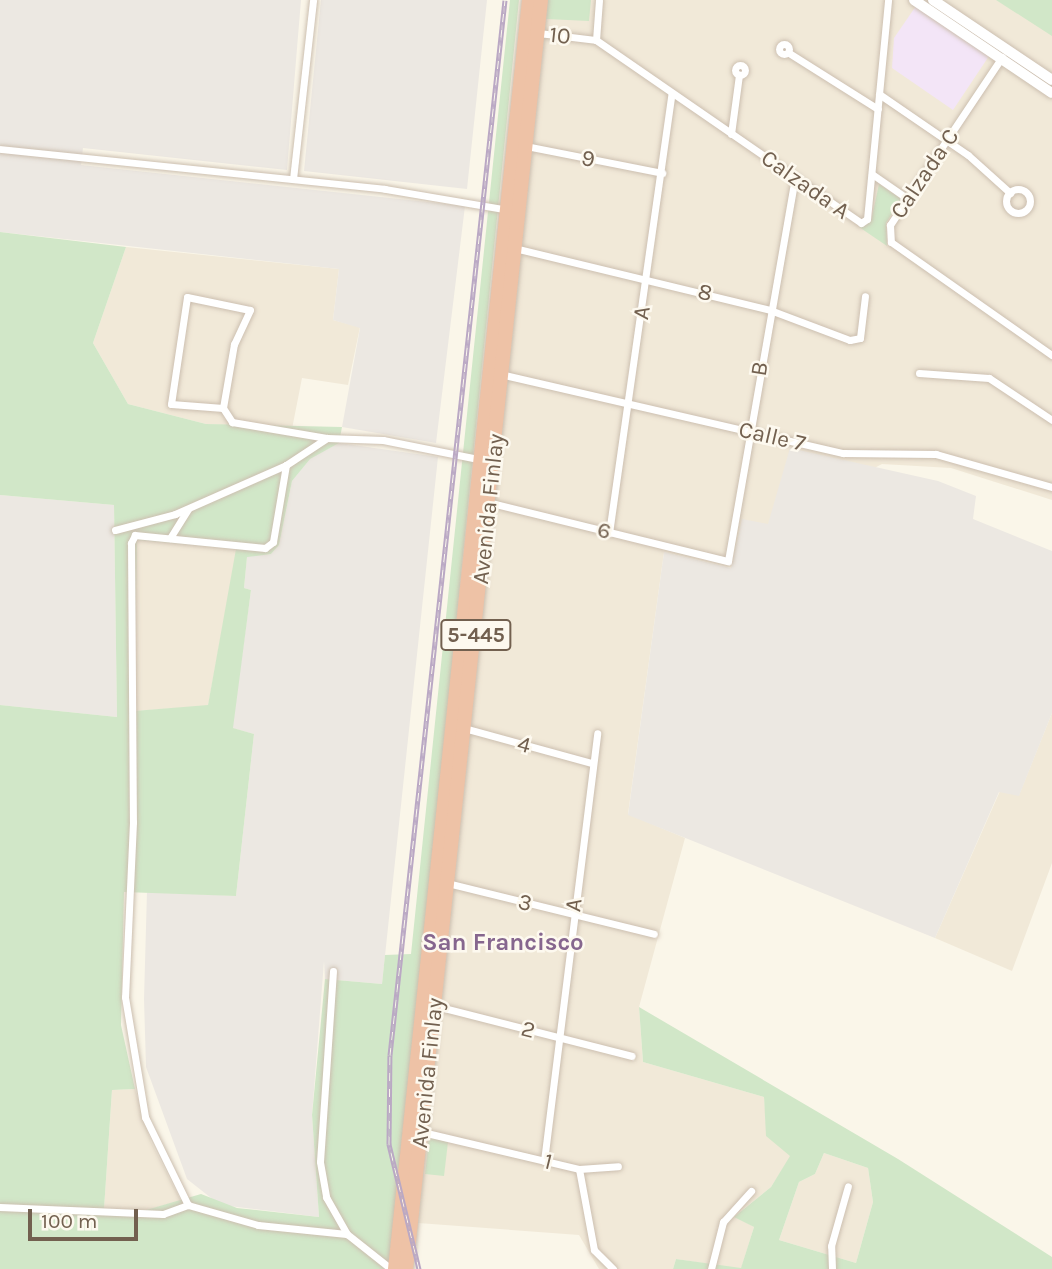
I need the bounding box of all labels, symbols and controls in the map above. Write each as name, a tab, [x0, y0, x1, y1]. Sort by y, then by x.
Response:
street label: 10	[548, 21, 572, 51]
street label: Calzada C	[885, 124, 965, 224]
street label: 9	[579, 144, 597, 174]
street label: Calzada A	[755, 145, 855, 225]
street label: 8	[695, 278, 715, 308]
street label: A	[627, 304, 657, 322]
street label: B	[745, 360, 775, 378]
street label: Calle 7	[736, 416, 808, 458]
street label: Avenida Finlay	[467, 432, 511, 586]
street label: 6	[594, 516, 614, 546]
road number: 5-445	[439, 618, 513, 652]
street label: 4	[514, 730, 534, 760]
street label: 3	[515, 888, 535, 918]
street label: A	[559, 897, 589, 913]
district label: San Francisco	[422, 929, 584, 957]
street label: Avenida Finlay	[406, 996, 450, 1150]
street label: 2	[518, 1015, 538, 1045]
street label: 1	[541, 1148, 555, 1176]
scale bar	[32, 1196, 142, 1240]
text: 100 m	[41, 1209, 98, 1233]

